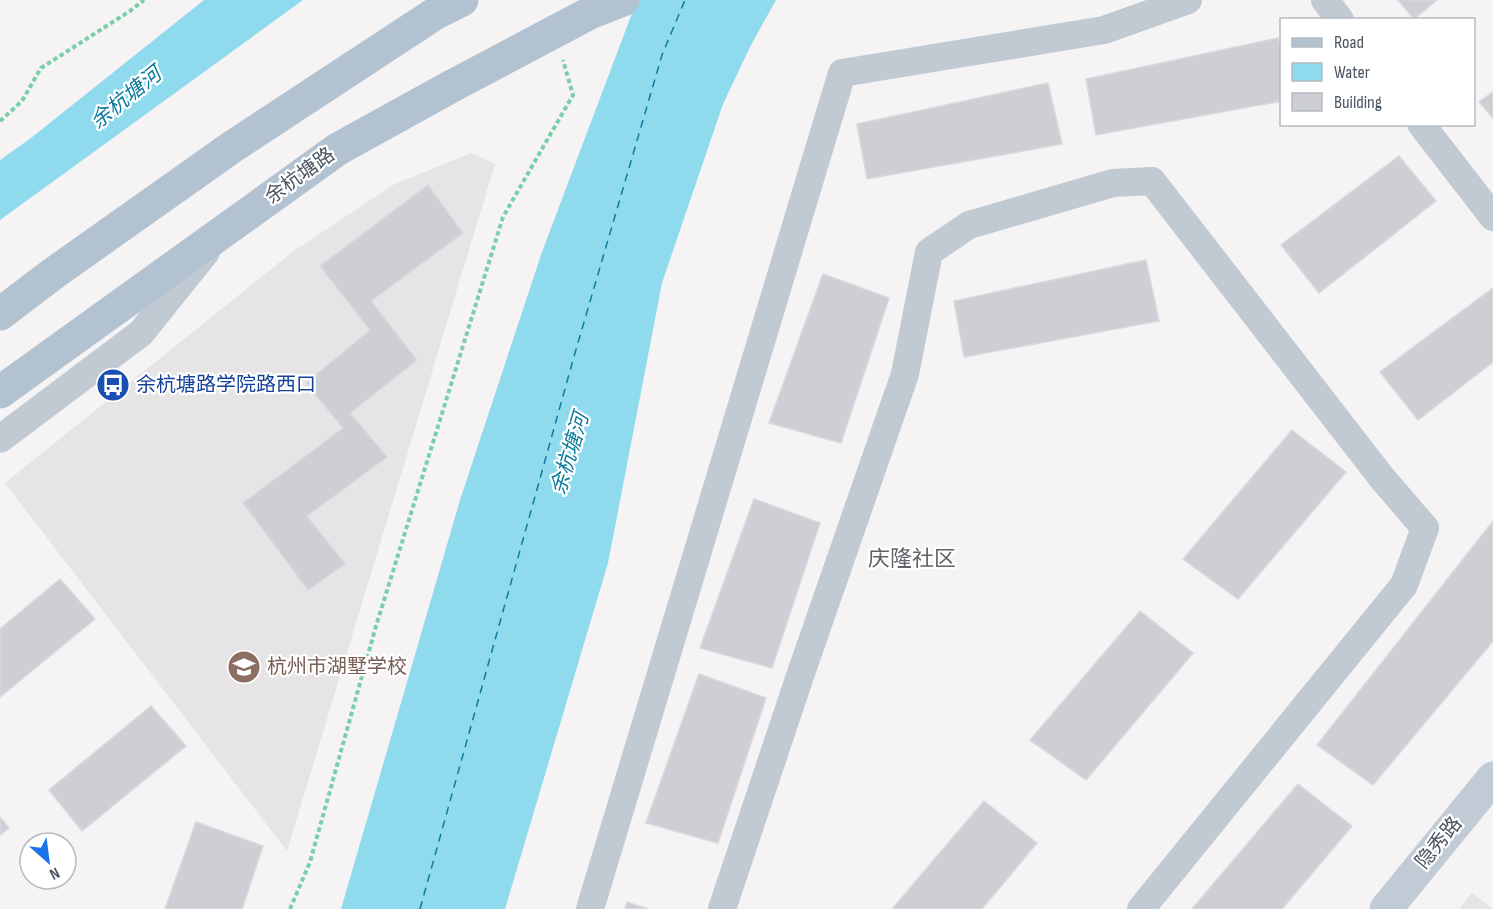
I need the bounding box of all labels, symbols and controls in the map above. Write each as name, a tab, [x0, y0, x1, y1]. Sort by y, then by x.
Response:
legend	[1280, 18, 1475, 126]
text: Road	[1334, 32, 1364, 53]
water label: 余杭塘河	[85, 59, 170, 134]
text: Water	[1334, 62, 1370, 83]
text: Building	[1334, 92, 1382, 113]
street label: 余杭塘路	[261, 143, 339, 209]
bus stop icon: 余杭塘路学院路西口	[95, 367, 131, 403]
place label: 余杭塘路学院路西口	[136, 373, 316, 397]
water label: 余杭塘河	[546, 406, 595, 498]
district label: 庆隆社区	[868, 546, 956, 573]
school or university icon: 杭州市湖墅学校	[226, 649, 262, 685]
place label: 杭州市湖墅学校	[267, 655, 407, 679]
street label: 隐秀路	[1411, 812, 1467, 874]
north arrow	[18, 831, 78, 891]
text: N	[46, 863, 63, 883]

